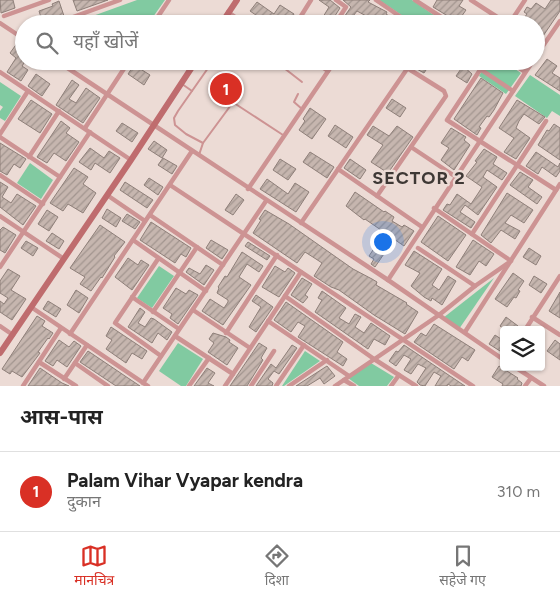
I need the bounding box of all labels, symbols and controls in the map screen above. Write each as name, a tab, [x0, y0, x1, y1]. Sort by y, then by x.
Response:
search box	[15, 15, 545, 70]
icon: search	[33, 29, 61, 57]
text: यहाँ खोजें	[73, 30, 138, 53]
pin: 1	[210, 70, 242, 108]
district label: SECTOR 2	[372, 167, 466, 189]
your location	[370, 229, 396, 255]
map controls	[500, 326, 545, 371]
button: layers	[500, 326, 545, 371]
text: आस-पास	[20, 404, 103, 429]
text: Palam Vihar Vyapar kendra	[67, 469, 303, 492]
text: 1	[33, 482, 39, 501]
text: 310 m	[497, 482, 540, 501]
text: दुकान	[67, 492, 101, 511]
tab: मानचित्र	[74, 542, 114, 591]
tab: दिशा	[263, 542, 291, 591]
tab: सहेजे गए	[439, 542, 486, 591]

